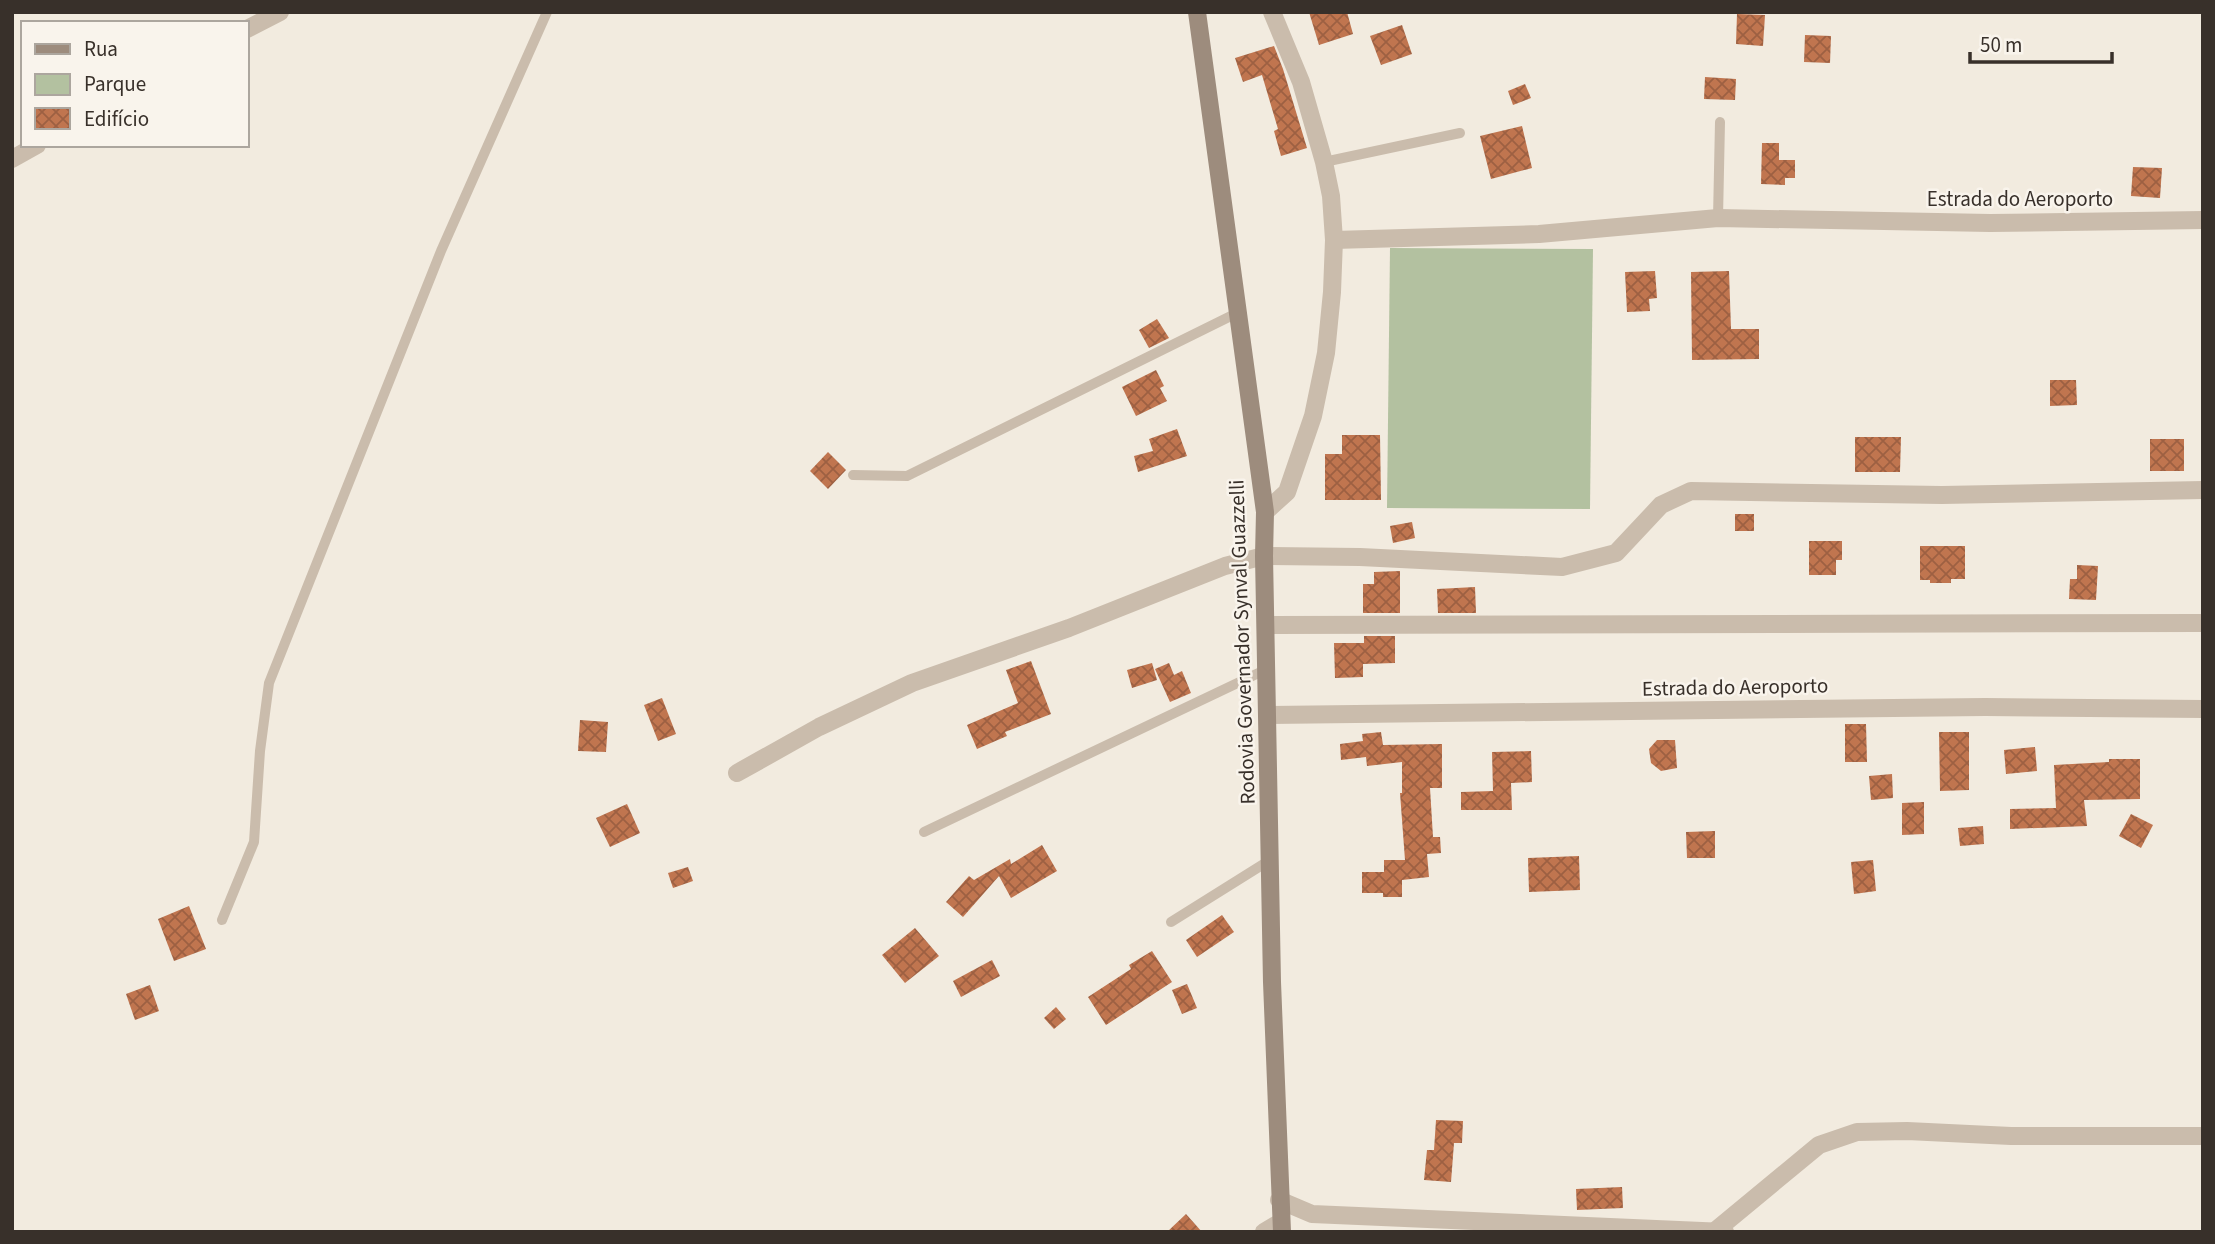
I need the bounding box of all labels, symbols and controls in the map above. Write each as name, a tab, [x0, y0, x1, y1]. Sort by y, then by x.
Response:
legend	[21, 21, 248, 147]
scale bar	[1970, 21, 2112, 65]
text: 50 m	[1980, 30, 2022, 60]
text: Rua	[84, 34, 118, 64]
text: Parque	[84, 69, 146, 99]
text: Edifício	[84, 104, 149, 134]
street label: Estrada do Aeroporto	[1927, 184, 2113, 214]
street label: Rodovia Governador Synval Guazzelli	[1221, 479, 1263, 805]
street label: Estrada do Aeroporto	[1642, 670, 1828, 704]

